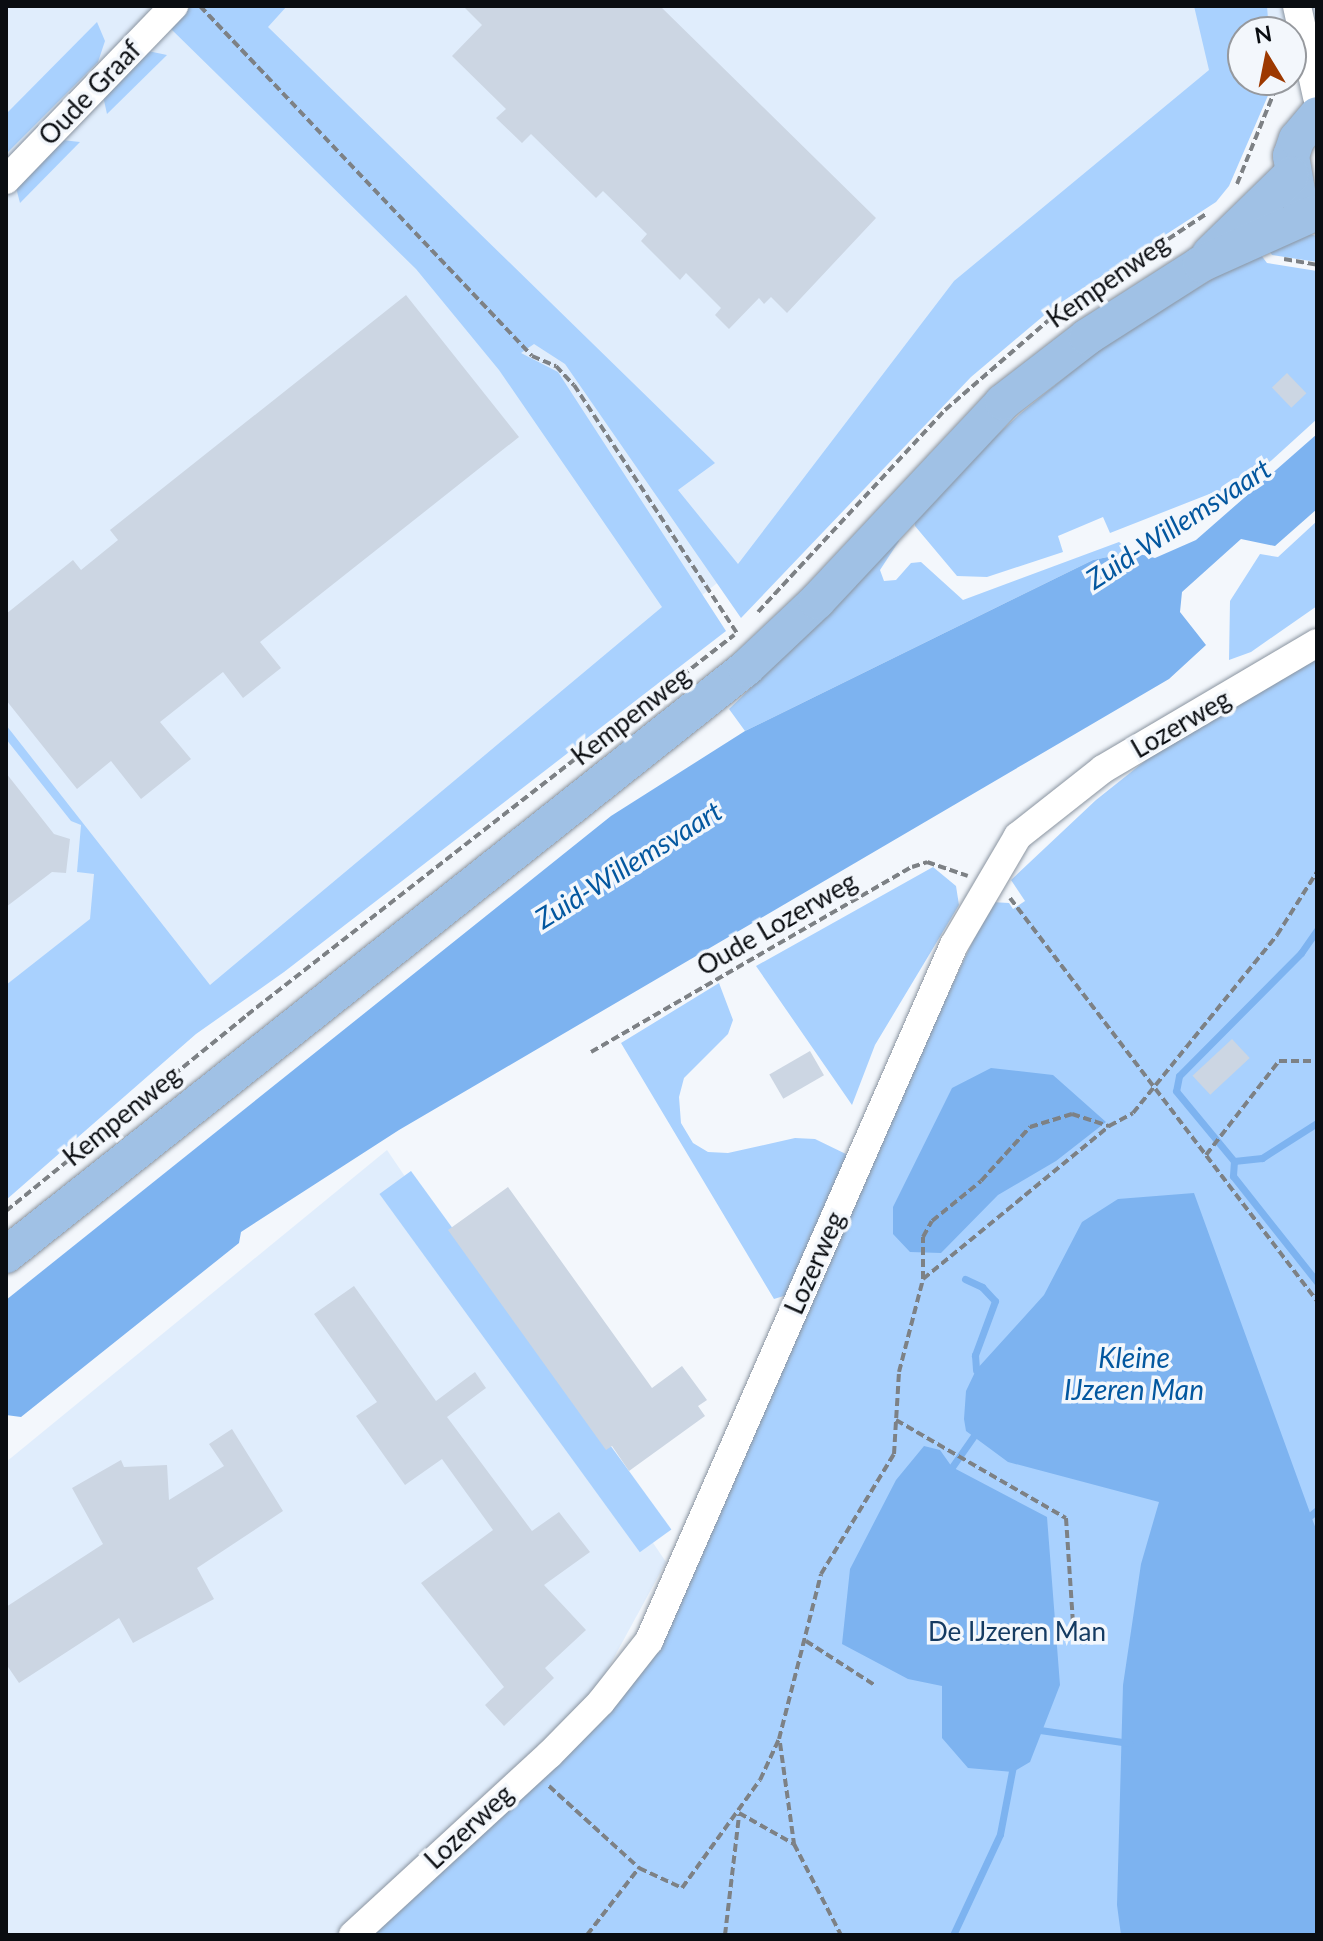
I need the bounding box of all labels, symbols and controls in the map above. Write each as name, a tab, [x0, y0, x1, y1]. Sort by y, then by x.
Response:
north arrow	[1227, 16, 1307, 96]
text: N	[1252, 19, 1274, 49]
street label: Oude Graaf	[33, 34, 147, 152]
street label: Kempenweg	[1041, 228, 1175, 334]
water label: Zuid-Willemsvaart	[1079, 451, 1277, 595]
street label: Kempenweg	[566, 660, 696, 772]
street label: Lozerweg	[1126, 683, 1236, 765]
water label: Zuid-Willemsvaart	[529, 793, 727, 935]
street label: Oude Lozerweg	[692, 866, 862, 982]
street label: Kempenweg	[57, 1059, 187, 1173]
street label: Lozerweg	[779, 1207, 851, 1319]
water label: Kleine IJzeren Man	[1064, 1340, 1204, 1406]
park label: De IJzeren Man	[928, 1616, 1106, 1648]
street label: Lozerweg	[418, 1778, 520, 1876]

